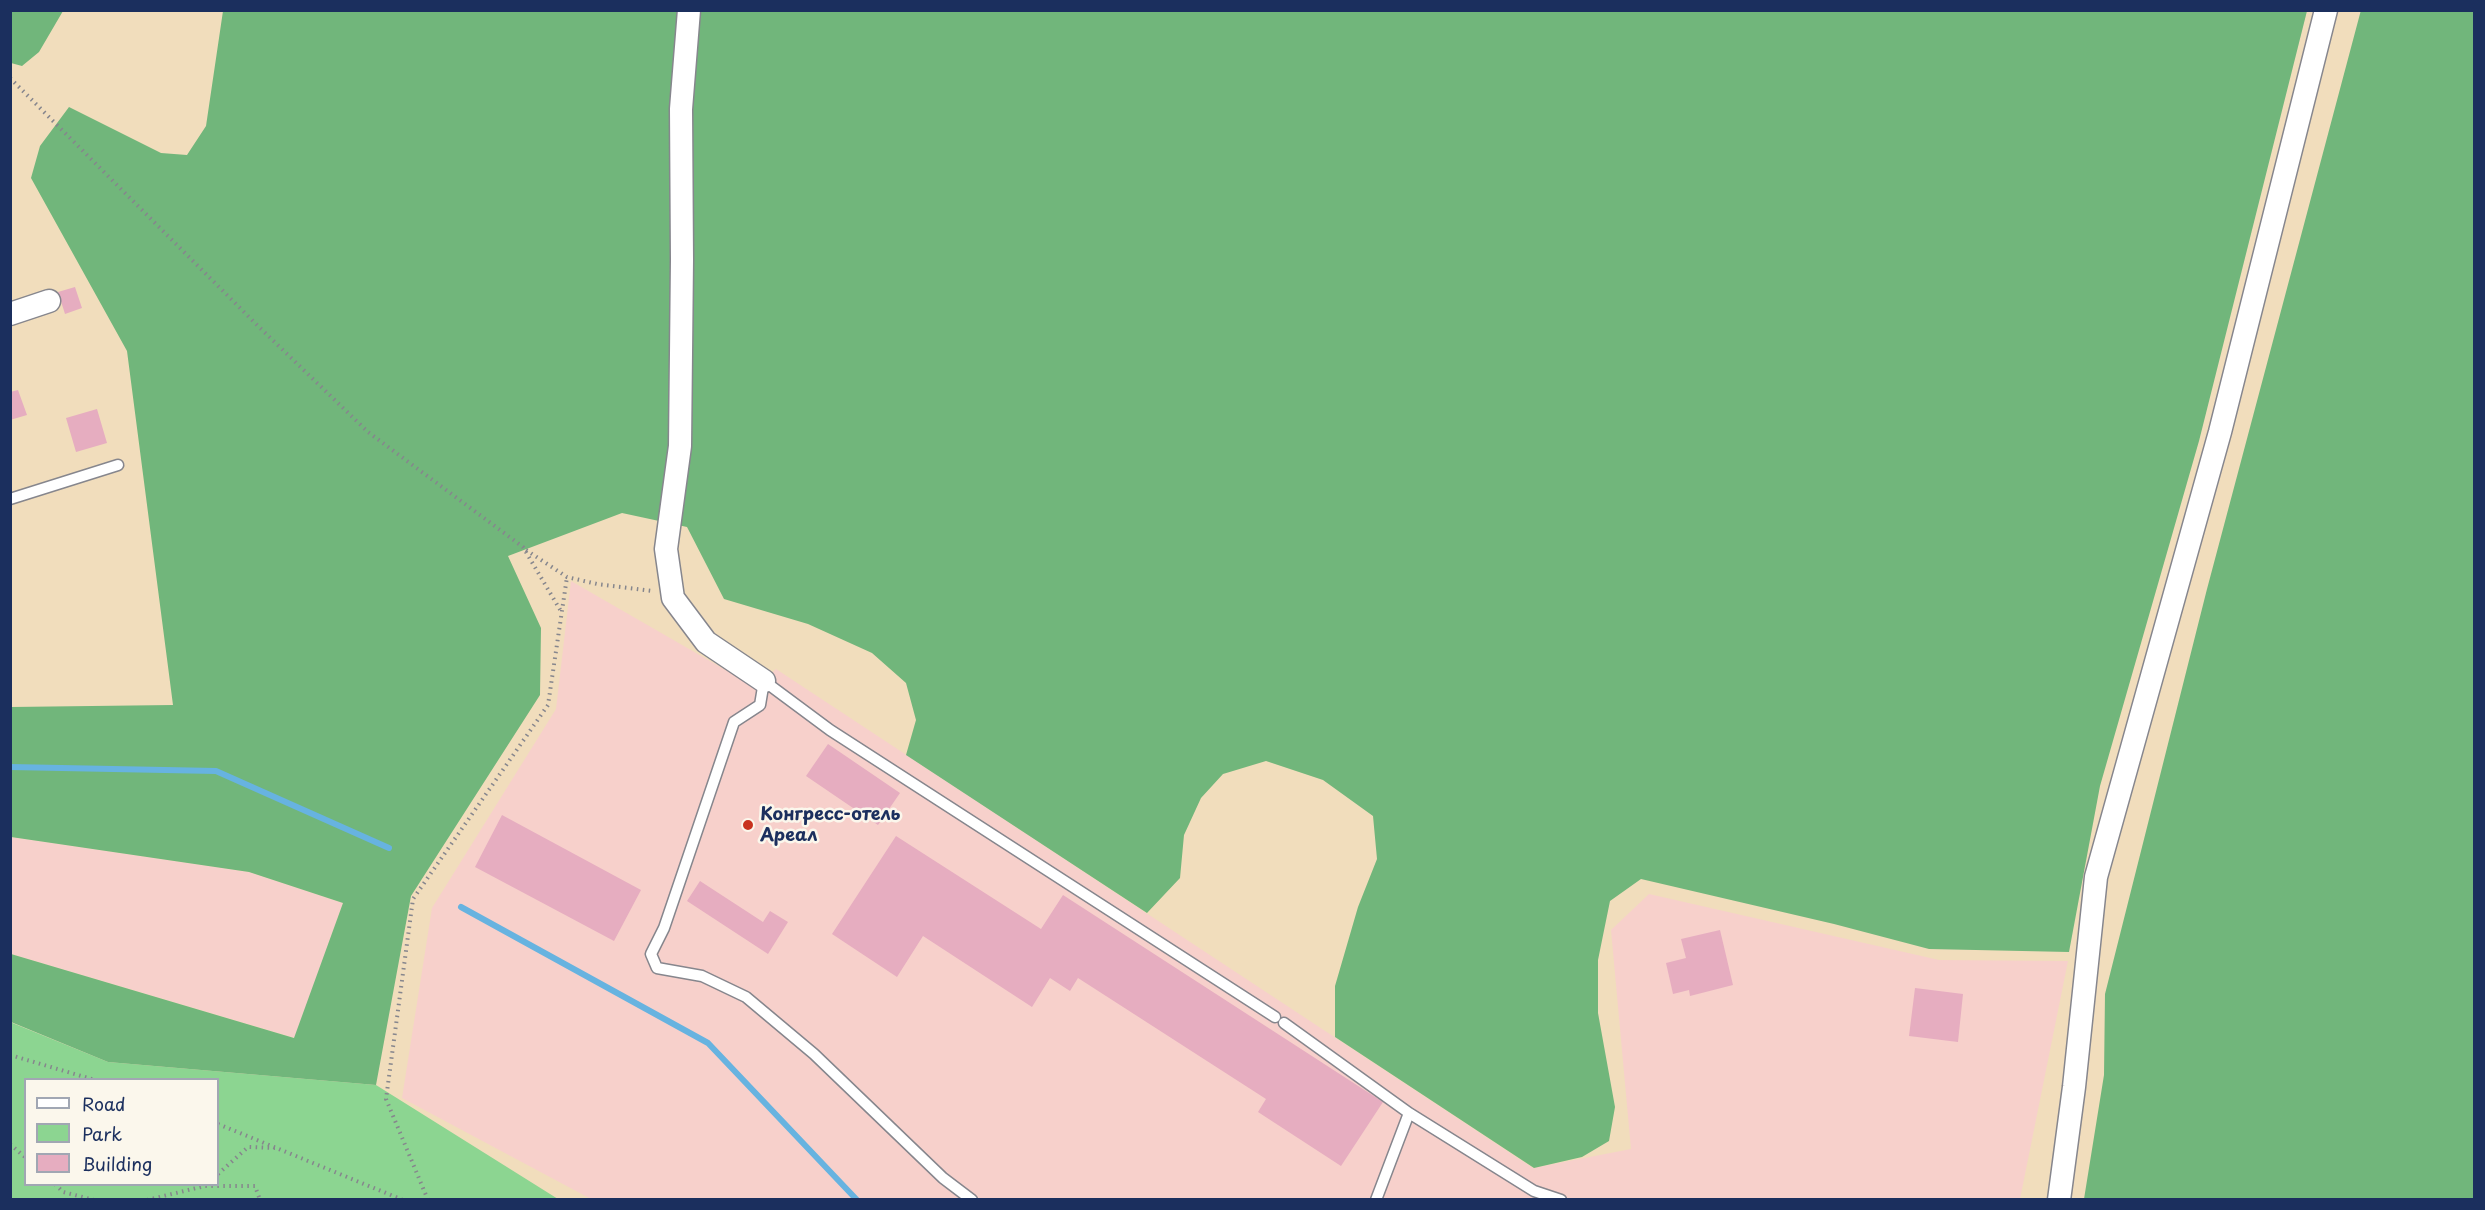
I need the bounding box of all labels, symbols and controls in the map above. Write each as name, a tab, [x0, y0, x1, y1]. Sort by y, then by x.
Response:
place label: Конгресс-отель Ареал	[760, 804, 901, 846]
marker: Конгресс-отель Ареал	[741, 818, 755, 832]
legend	[24, 1078, 219, 1186]
text: Road	[82, 1090, 126, 1117]
text: Park	[82, 1120, 122, 1147]
text: Building	[82, 1150, 152, 1177]

